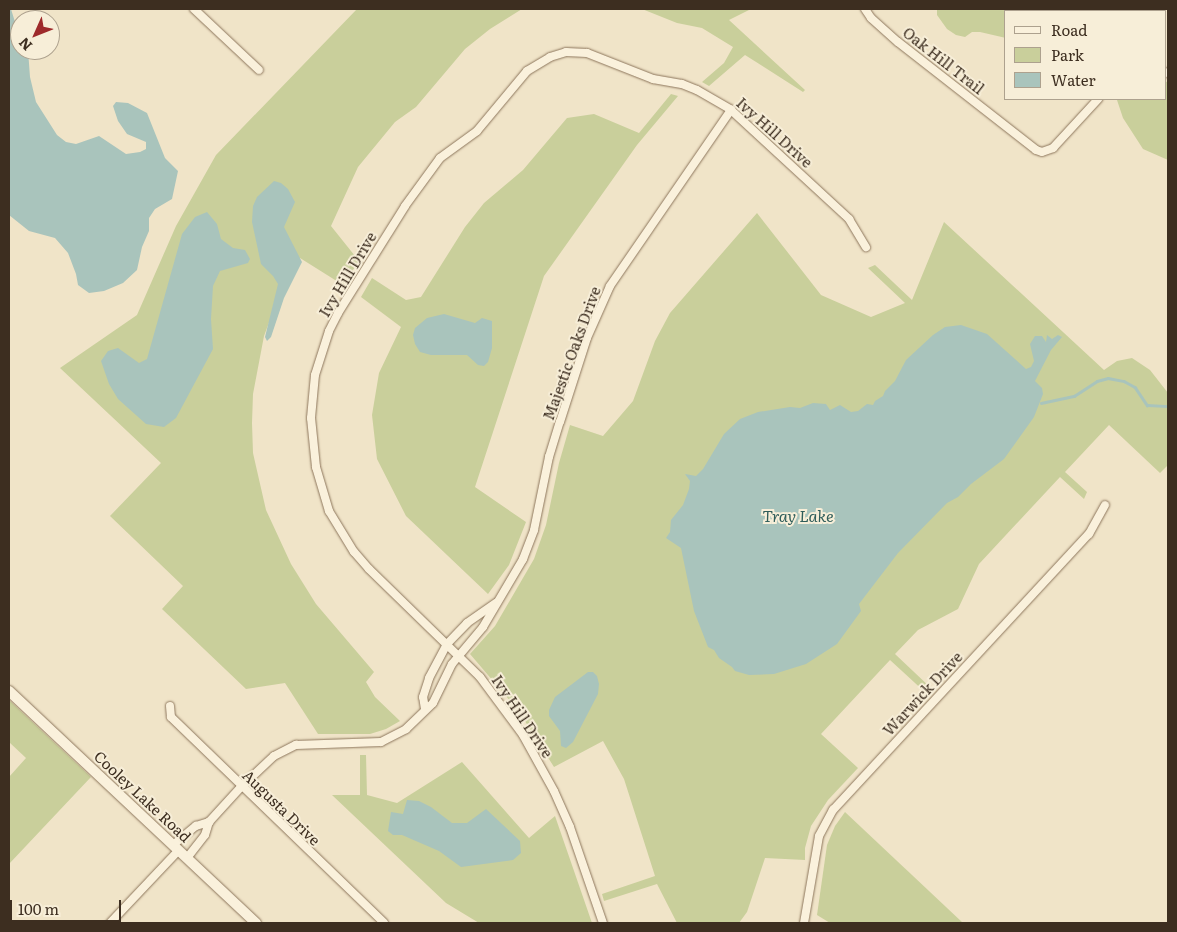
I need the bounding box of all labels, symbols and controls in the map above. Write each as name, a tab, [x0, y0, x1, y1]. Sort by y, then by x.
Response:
north arrow	[10, 10, 60, 60]
legend	[1004, 10, 1167, 100]
text: Road	[1051, 18, 1087, 41]
street label: Oak Hill Trail	[900, 23, 988, 97]
text: N	[14, 34, 36, 56]
text: Park	[1051, 43, 1084, 66]
text: Water	[1051, 68, 1096, 91]
street label: Ivy Hill Drive	[733, 93, 817, 171]
street label: Ivy Hill Drive	[315, 228, 379, 320]
street label: Majestic Oaks Drive	[538, 284, 604, 422]
water label: Tray Lake	[762, 505, 834, 525]
street label: Warwick Drive	[879, 647, 965, 739]
street label: Ivy Hill Drive	[489, 671, 557, 761]
street label: Cooley Lake Road	[91, 747, 195, 845]
street label: Augusta Drive	[239, 765, 325, 849]
scale bar	[12, 890, 124, 922]
text: 100 m	[18, 897, 59, 920]

